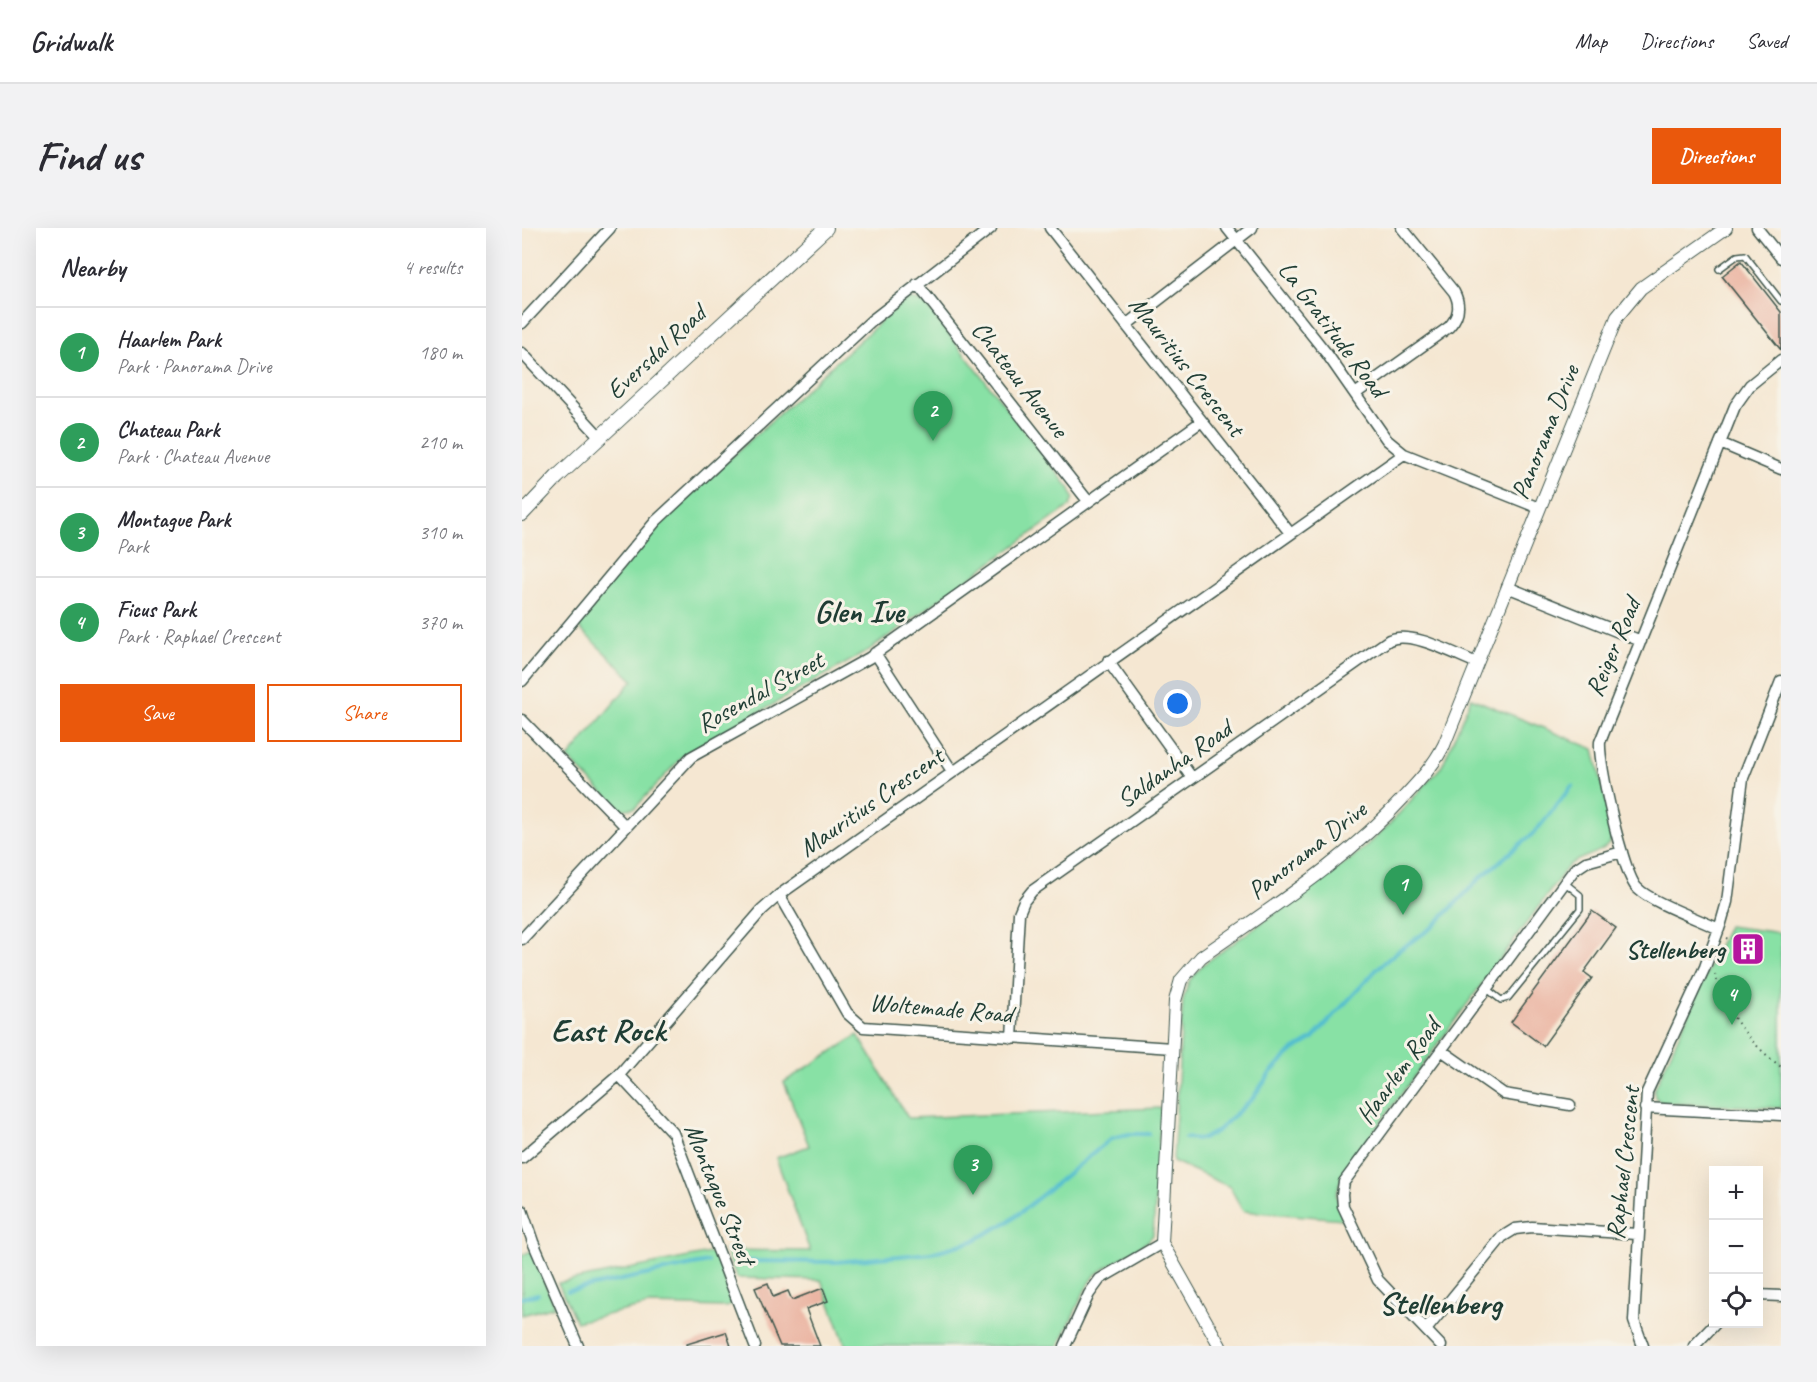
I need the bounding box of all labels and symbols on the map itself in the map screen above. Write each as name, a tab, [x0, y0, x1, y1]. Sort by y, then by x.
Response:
street label: La Gratitude Road	[1271, 254, 1397, 407]
street label: Mauritius Crescent	[1122, 289, 1254, 445]
street label: Eversdal Road	[599, 295, 716, 407]
street label: Chateau Avenue	[964, 314, 1077, 446]
street label: Panorama Drive	[1503, 359, 1587, 504]
pin: 2	[914, 392, 952, 441]
street label: Reiger Road	[1578, 589, 1650, 701]
district label: Glen Ive	[814, 591, 906, 632]
street label: Rosendal Street	[691, 643, 831, 740]
your location	[1163, 689, 1192, 718]
street label: Saldanha Road	[1110, 710, 1241, 816]
street label: Mauritius Crescent	[792, 738, 952, 864]
street label: Panorama Drive	[1241, 792, 1374, 907]
pin: 1	[1384, 866, 1422, 915]
building icon: Stellenberg	[1730, 931, 1766, 967]
place label: Stellenberg	[1625, 933, 1728, 966]
pin: 4	[1712, 976, 1752, 1025]
street label: Woltemade Road	[868, 985, 1018, 1031]
street label: Haarlem Road	[1348, 1008, 1450, 1130]
district label: East Rock	[551, 1010, 668, 1051]
street label: Raphael Crescent	[1599, 1082, 1648, 1241]
street label: Montaque Street	[677, 1119, 765, 1273]
pin: 3	[954, 1146, 992, 1195]
district label: Stellenberg	[1379, 1283, 1504, 1324]

